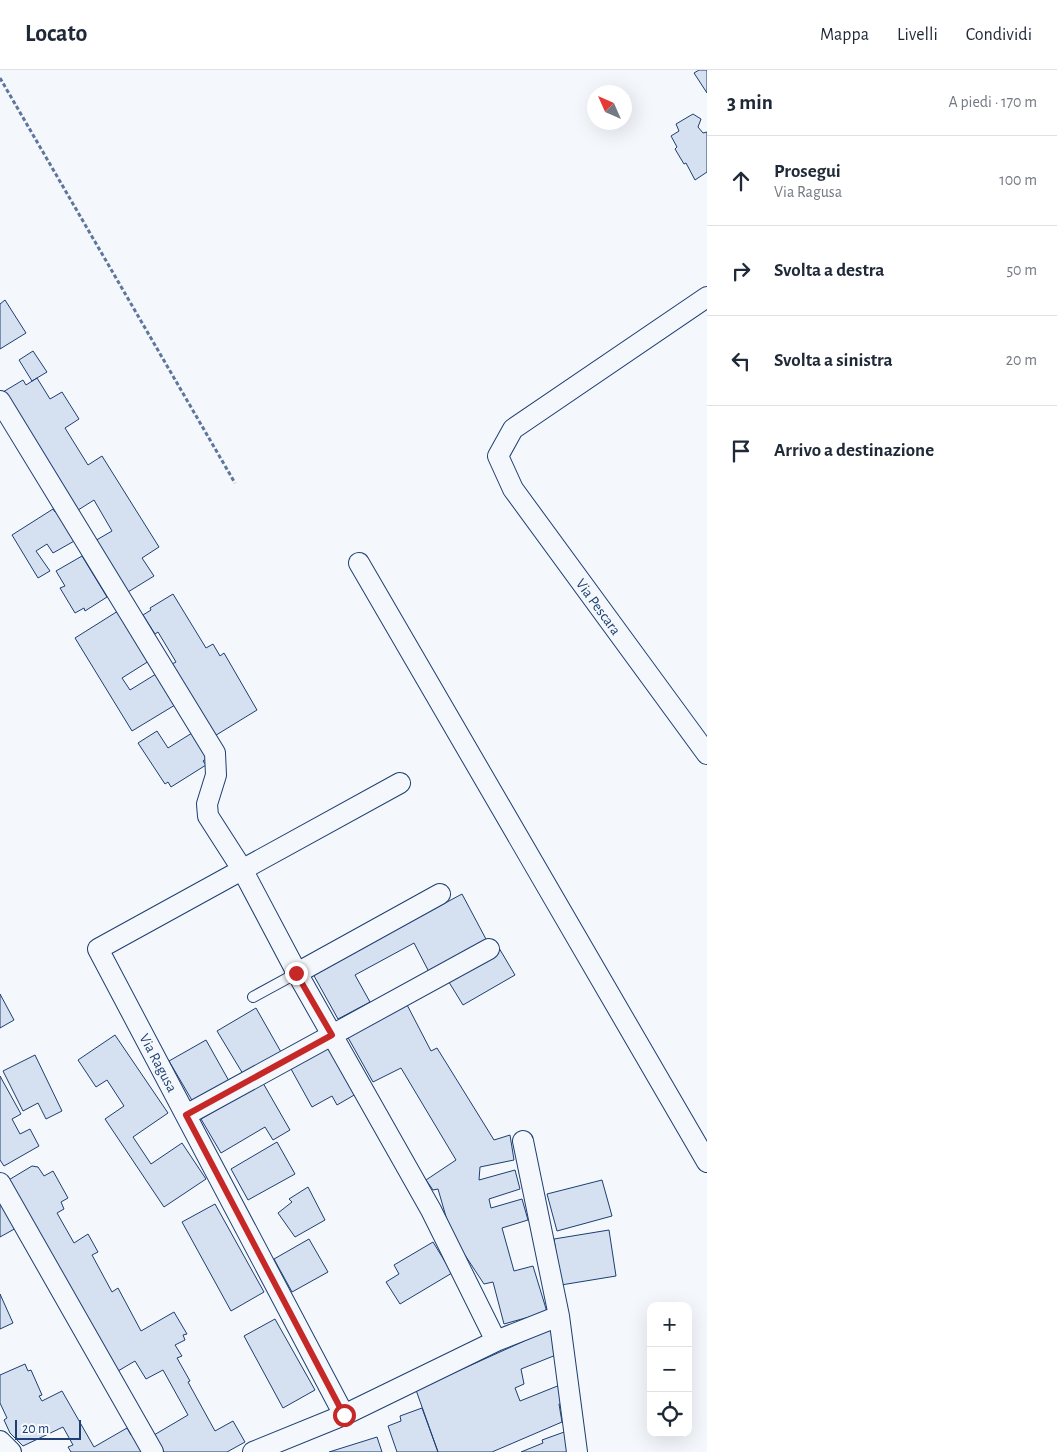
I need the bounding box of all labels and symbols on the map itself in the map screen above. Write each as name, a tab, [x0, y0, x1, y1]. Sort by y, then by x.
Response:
north arrow	[587, 85, 632, 130]
street label: Via Pescara	[573, 576, 623, 638]
route end	[285, 962, 308, 985]
street label: Via Ragusa	[136, 1031, 180, 1095]
route start	[333, 1404, 356, 1427]
scale bar	[15, 1417, 81, 1440]

